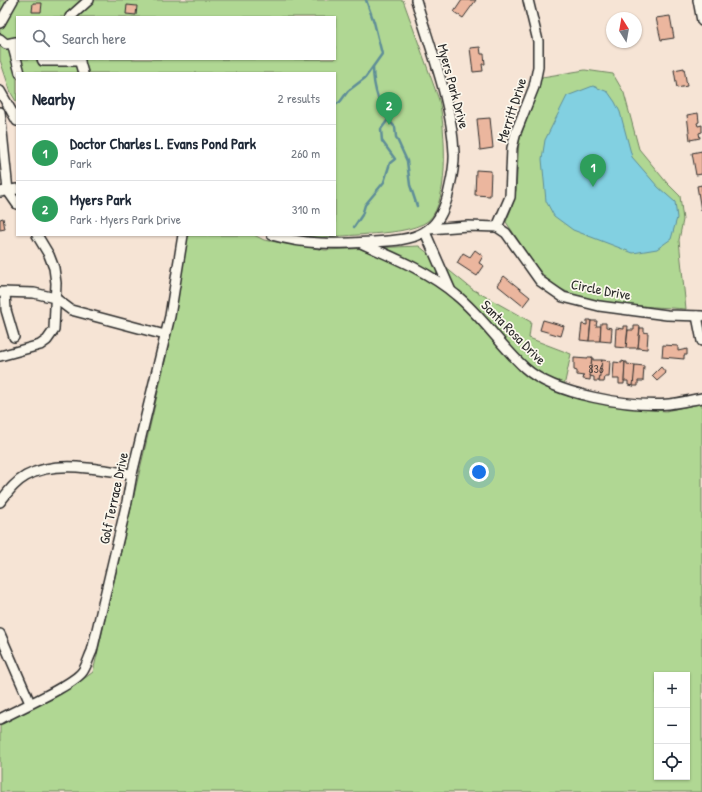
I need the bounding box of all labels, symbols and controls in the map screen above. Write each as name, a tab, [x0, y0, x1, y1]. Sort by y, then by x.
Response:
north arrow	[606, 12, 642, 48]
search box	[16, 16, 336, 60]
icon: search	[30, 27, 52, 49]
text: Search here	[62, 28, 126, 49]
street label: Myers Park Drive	[433, 42, 475, 131]
street label: Merritt Drive	[492, 75, 531, 145]
text: Nearby	[32, 87, 75, 110]
text: 2 results	[278, 89, 320, 107]
pin: 2	[376, 92, 402, 125]
text: Doctor Charles L. Evans Pond Park	[70, 133, 256, 154]
text: 1	[43, 144, 47, 162]
text: 260 m	[291, 144, 320, 162]
text: Park	[70, 154, 92, 172]
pin: 1	[580, 154, 606, 187]
text: Myers Park	[70, 189, 131, 210]
text: 2	[42, 200, 48, 218]
text: 310 m	[292, 200, 320, 218]
text: Park · Myers Park Drive	[70, 210, 181, 228]
street label: Circle Drive	[569, 274, 633, 304]
street label: Santa Rosa Drive	[478, 296, 551, 369]
house number: 836	[588, 360, 604, 377]
street label: Golf Terrace Drive	[94, 450, 132, 546]
your location	[469, 462, 489, 482]
map controls	[654, 672, 690, 780]
button: +	[654, 672, 690, 708]
button: −	[654, 708, 690, 744]
button: locate	[654, 744, 690, 780]

